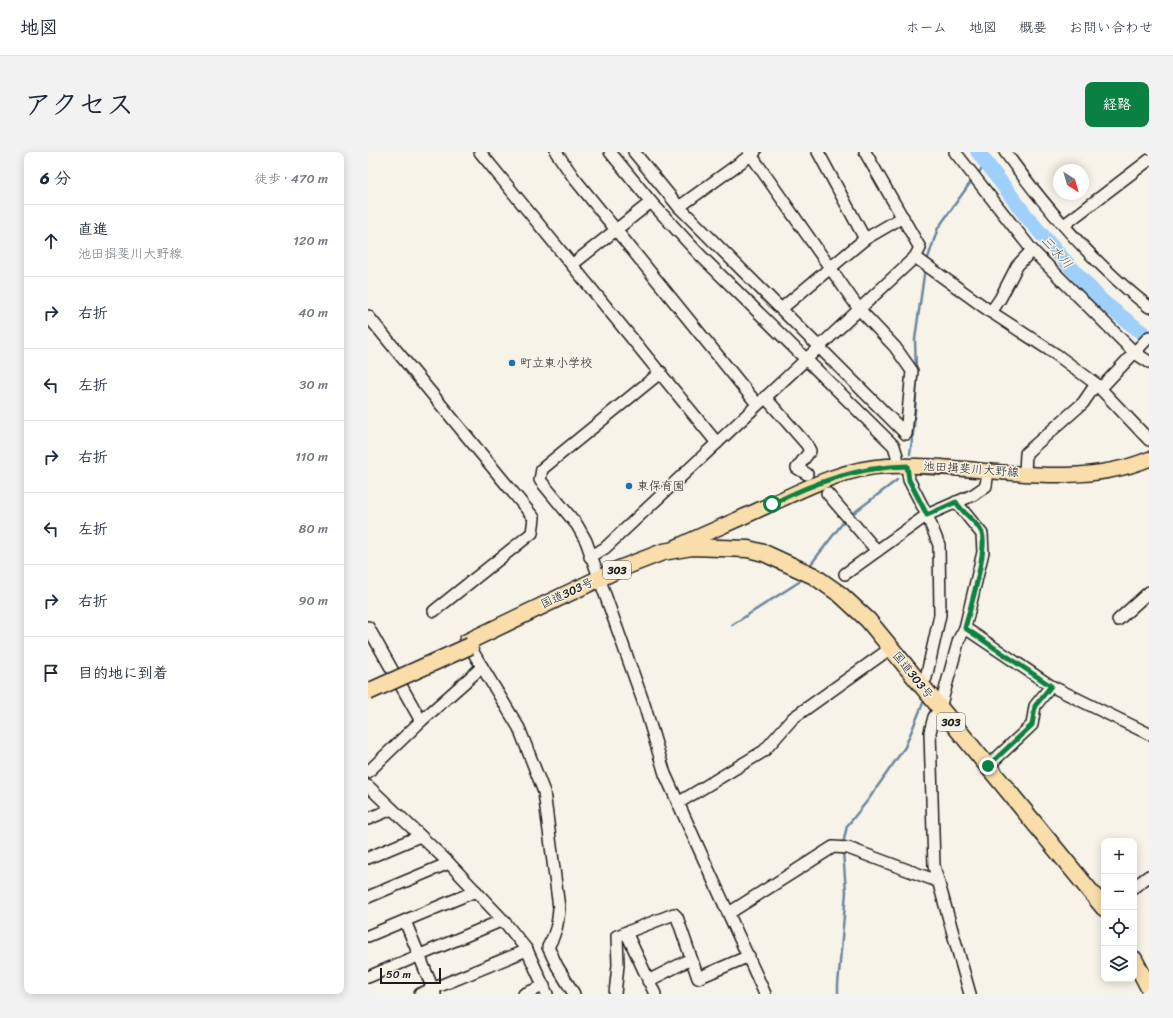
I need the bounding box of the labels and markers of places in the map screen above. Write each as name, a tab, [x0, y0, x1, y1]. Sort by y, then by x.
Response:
place label: 町立東小学校	[520, 352, 592, 374]
marker: 町立東小学校	[507, 358, 517, 368]
place label: 東保育園	[637, 475, 685, 497]
marker: 東保育園	[624, 481, 634, 491]

